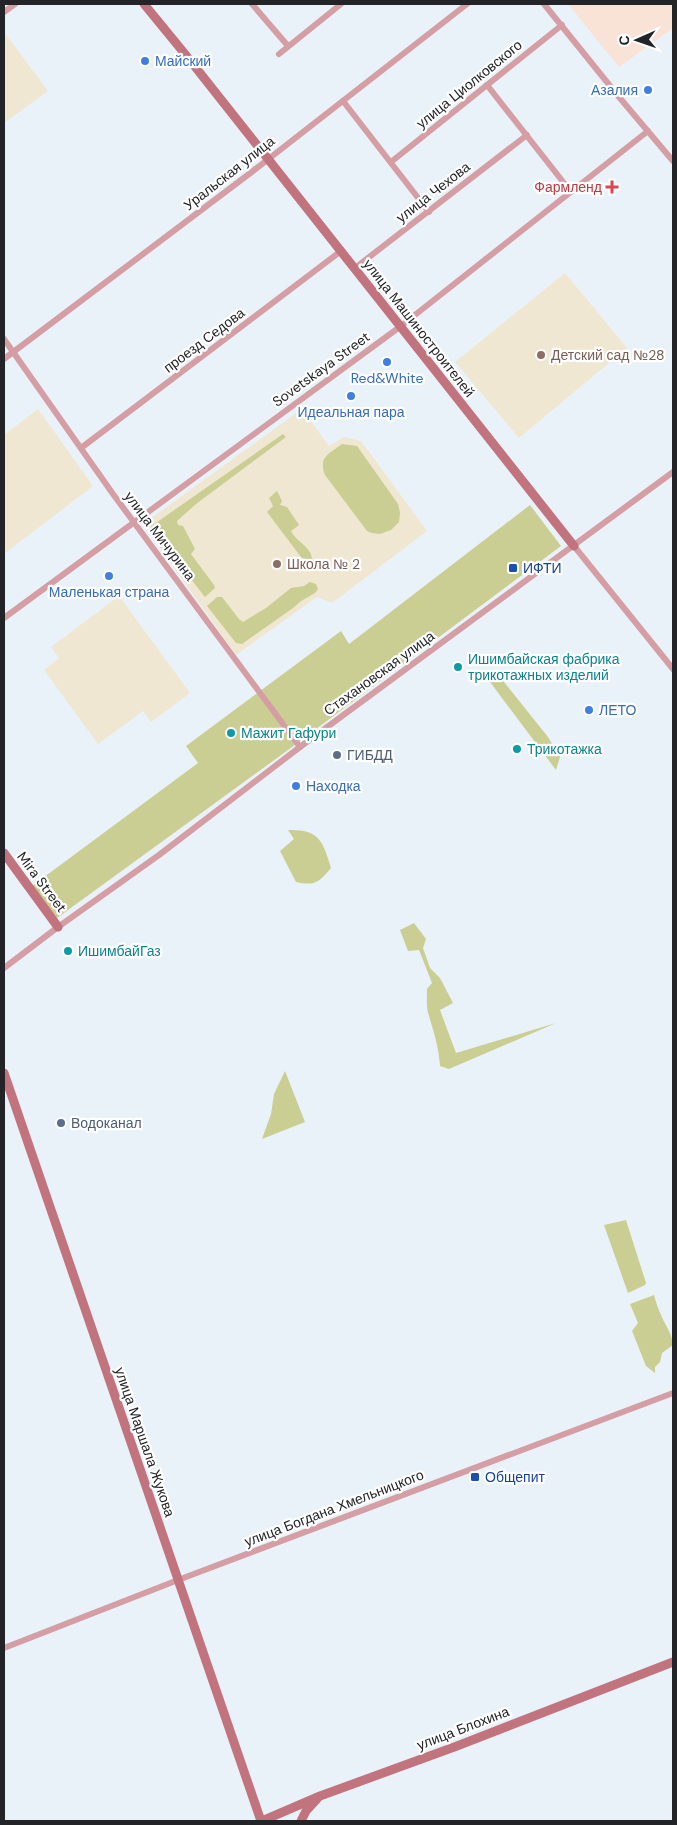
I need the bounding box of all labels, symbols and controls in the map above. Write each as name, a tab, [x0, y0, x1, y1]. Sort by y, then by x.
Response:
north arrow	[612, 15, 662, 65]
text: С	[615, 35, 633, 46]
street label: улица Циолковского	[412, 36, 526, 132]
place label: Майский	[155, 52, 211, 70]
marker: Майский	[139, 55, 151, 67]
place label: Азалия	[591, 81, 638, 99]
marker: Азалия	[642, 84, 654, 96]
street label: Уральская улица	[180, 132, 278, 214]
street label: улица Чехова	[393, 157, 474, 226]
place label: Фармленд	[534, 178, 602, 196]
marker: Фармленд	[606, 181, 618, 193]
street label: улица Машиностроителей	[359, 255, 479, 401]
street label: проезд Седова	[160, 303, 248, 376]
street label: Sovetskaya Street	[269, 328, 373, 410]
place label: Детский сад №28	[551, 346, 665, 364]
marker: Детский сад №28	[535, 349, 547, 361]
marker: Red&White	[381, 356, 393, 368]
place label: Red&White	[351, 369, 423, 387]
marker: Идеальная пара	[345, 390, 357, 402]
place label: Идеальная пара	[297, 403, 405, 421]
street label: улица Мичурина	[121, 488, 199, 584]
place label: Школа № 2	[287, 555, 360, 573]
marker: Школа № 2	[271, 558, 283, 570]
place label: ИФТИ	[523, 559, 562, 577]
marker: ИФТИ	[507, 562, 519, 574]
marker: Маленькая страна	[103, 570, 115, 582]
place label: Маленькая страна	[49, 583, 170, 601]
street label: Стахановская улица	[320, 627, 438, 719]
place label: Ишимбайская фабрика трикотажных изделий	[468, 650, 620, 684]
marker: Ишимбайская фабрика трикотажных изделий	[452, 661, 464, 673]
place label: ЛЕТО	[599, 701, 636, 719]
marker: ЛЕТО	[583, 704, 595, 716]
place label: Мажит Гафури	[241, 724, 336, 742]
marker: Мажит Гафури	[225, 727, 237, 739]
place label: Трикотажка	[527, 740, 602, 758]
marker: Трикотажка	[511, 743, 523, 755]
place label: ГИБДД	[347, 746, 393, 764]
marker: ГИБДД	[331, 749, 343, 761]
place label: Находка	[306, 777, 361, 795]
marker: Находка	[290, 780, 302, 792]
street label: Mira Street	[13, 848, 71, 916]
place label: ИшимбайГаз	[78, 942, 161, 960]
marker: ИшимбайГаз	[62, 945, 74, 957]
place label: Водоканал	[71, 1114, 142, 1132]
marker: Водоканал	[55, 1117, 67, 1129]
street label: улица Маршала Жукова	[111, 1365, 179, 1519]
street label: улица Богдана Хмельницкого	[242, 1465, 426, 1551]
place label: Общепит	[485, 1468, 545, 1486]
marker: Общепит	[469, 1471, 481, 1483]
street label: улица Блохина	[414, 1702, 512, 1754]

